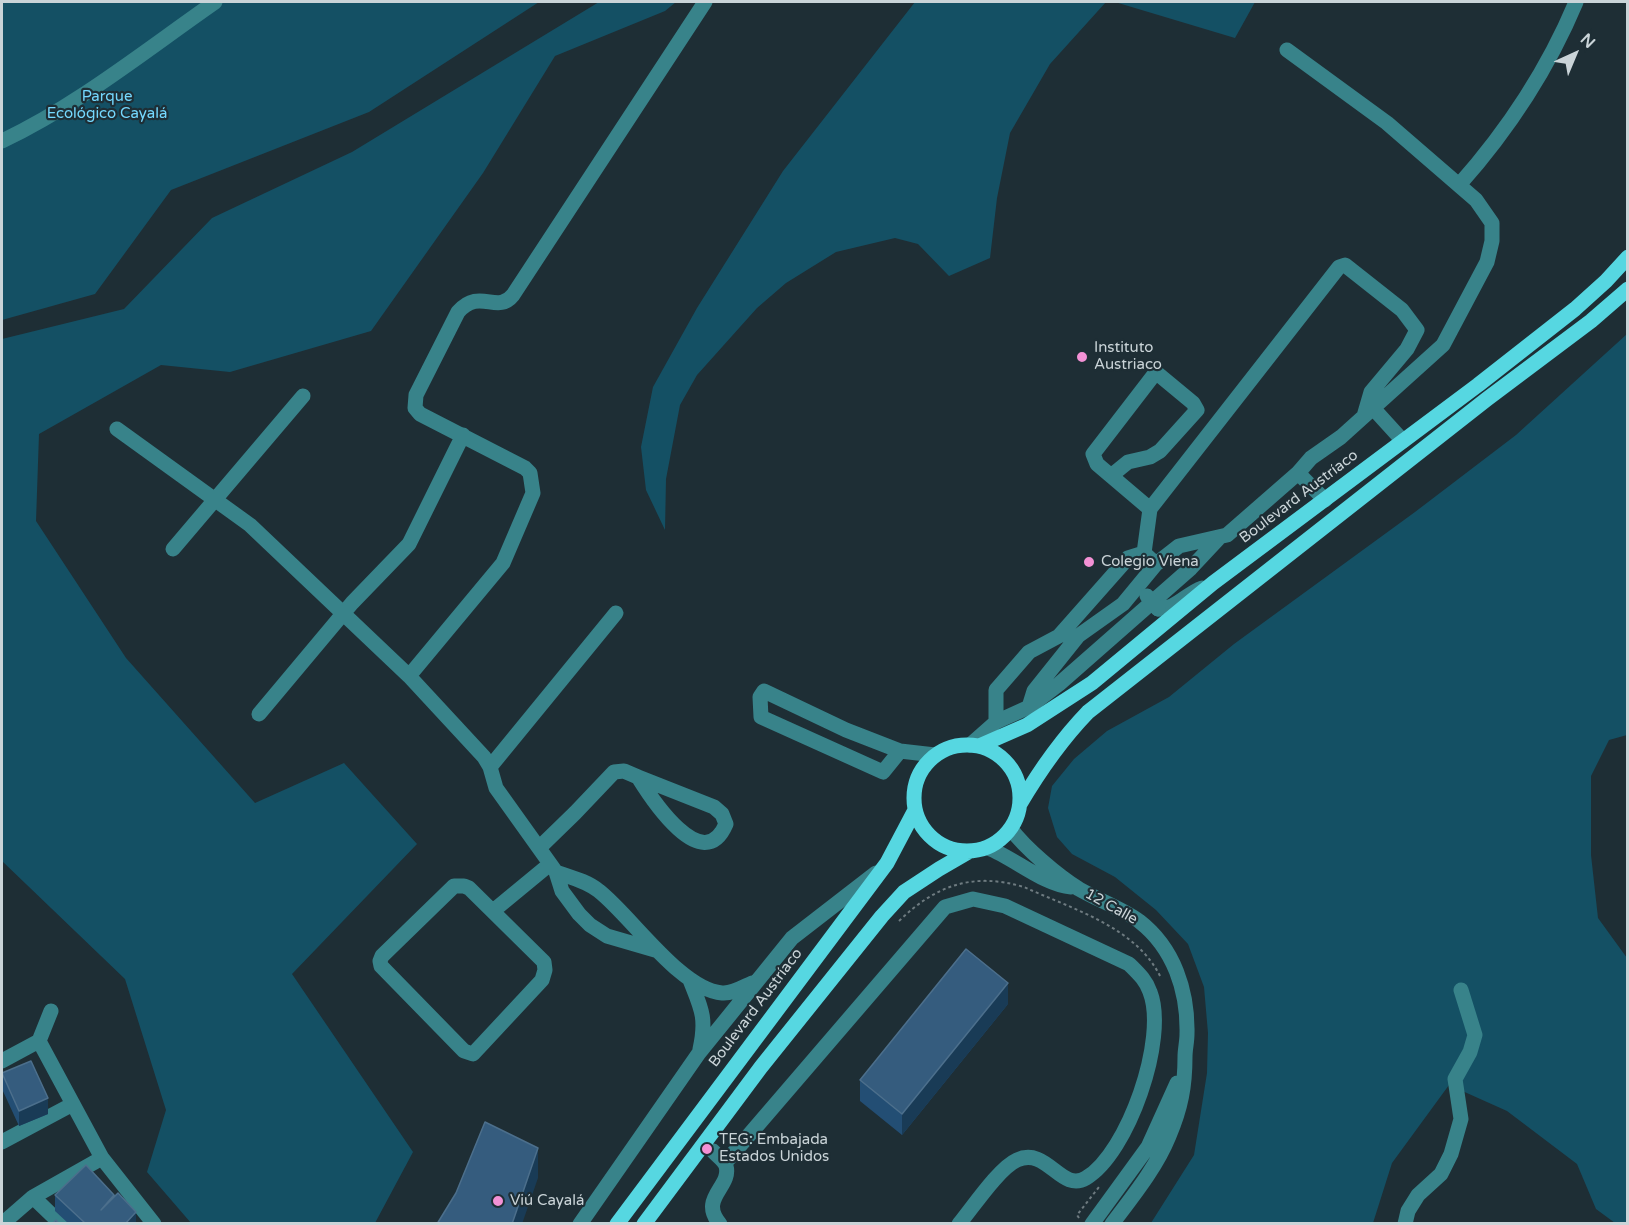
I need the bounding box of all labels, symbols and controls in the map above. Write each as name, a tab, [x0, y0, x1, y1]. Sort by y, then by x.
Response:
north arrow	[1545, 24, 1605, 84]
text: N	[1576, 29, 1599, 53]
park label: Parque Ecológico Cayalá	[47, 88, 167, 123]
place label: Instituto Austriaco	[1094, 339, 1162, 374]
marker: Instituto Austriaco	[1075, 350, 1089, 364]
street label: Boulevard Austríaco	[1236, 447, 1362, 547]
place label: Colegio Viena	[1101, 553, 1199, 571]
marker: Colegio Viena	[1082, 555, 1096, 569]
street label: 12 Calle	[1081, 885, 1141, 929]
street label: Boulevard Austríaco	[706, 945, 806, 1071]
place label: TEG: Embajada Estados Unidos	[719, 1131, 829, 1166]
marker: TEG: Embajada Estados Unidos	[700, 1142, 714, 1156]
place label: Viú Cayalá	[510, 1192, 584, 1210]
marker: Viú Cayalá	[491, 1194, 505, 1208]

